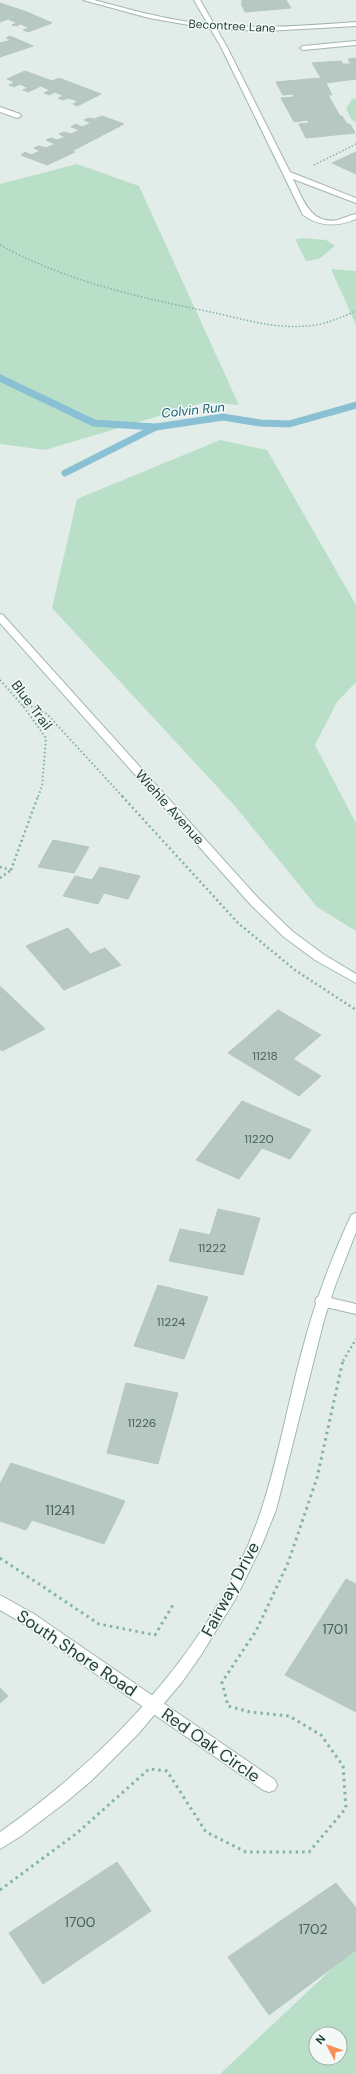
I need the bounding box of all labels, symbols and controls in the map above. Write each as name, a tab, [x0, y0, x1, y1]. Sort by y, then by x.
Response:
street label: Becontree Lane	[188, 16, 276, 36]
water label: Colvin Run	[160, 398, 226, 422]
street label: Blue Trail	[7, 677, 57, 733]
street label: Wiehle Avenue	[131, 766, 209, 848]
house number: 11218	[252, 1048, 278, 1064]
house number: 11220	[244, 1131, 274, 1147]
house number: 11222	[198, 1240, 226, 1256]
house number: 11224	[157, 1314, 185, 1330]
house number: 11226	[128, 1415, 156, 1431]
house number: 11241	[45, 1501, 75, 1519]
street label: Fairway Drive	[196, 1538, 264, 1640]
street label: South Shore Road	[13, 1605, 141, 1701]
house number: 1701	[322, 1620, 348, 1638]
street label: Red Oak Circle	[157, 1703, 265, 1787]
house number: 1700	[65, 1913, 95, 1931]
house number: 1702	[298, 1920, 328, 1938]
north arrow	[308, 2026, 348, 2066]
text: N	[313, 2032, 328, 2047]

